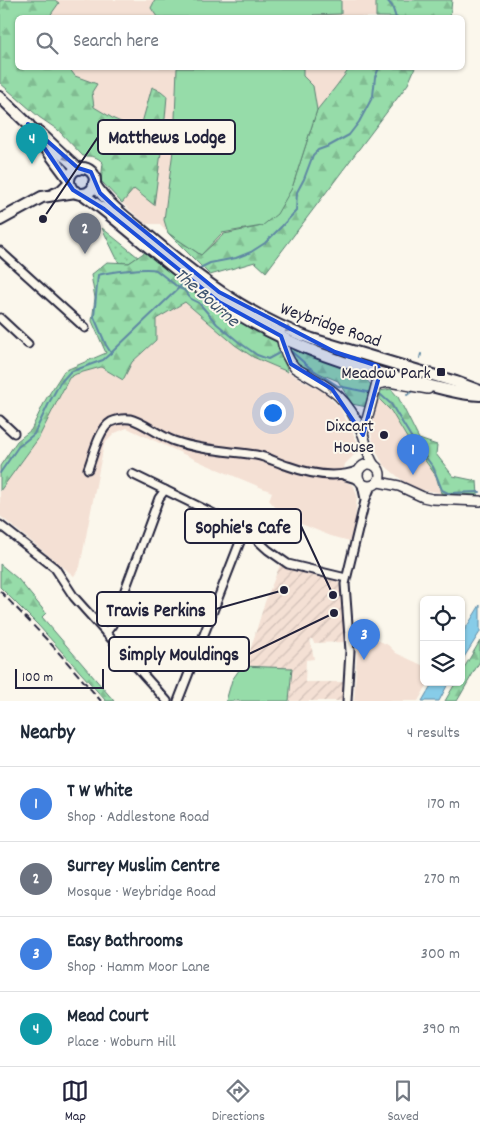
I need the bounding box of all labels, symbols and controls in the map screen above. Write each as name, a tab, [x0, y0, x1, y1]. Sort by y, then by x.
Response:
search box	[15, 15, 465, 70]
icon: search	[33, 29, 61, 57]
text: Search here	[73, 29, 159, 56]
callout: Matthews Lodge	[98, 120, 235, 154]
pin: 4	[16, 123, 48, 164]
text: Matthews Lodge	[108, 126, 226, 153]
one-way arrow	[57, 149, 69, 161]
pin: 2	[69, 213, 101, 254]
water label: The Bourne	[167, 263, 246, 336]
street label: Weybridge Road	[276, 297, 384, 355]
one-way arrow	[278, 324, 292, 332]
place label: Meadow Park	[341, 362, 431, 387]
marker: Meadow Park	[435, 366, 447, 378]
one-way arrow	[327, 386, 340, 397]
your location	[260, 400, 286, 426]
place label: Dixcart House	[326, 415, 374, 461]
marker: Dixcart House	[378, 429, 390, 441]
pin: 1	[397, 434, 429, 475]
callout: Sophie's Cafe	[185, 509, 301, 543]
text: Sophie's Cafe	[195, 516, 291, 543]
callout: Travis Perkins	[97, 592, 216, 626]
map controls	[420, 596, 465, 686]
button: locate	[420, 596, 465, 641]
text: Travis Perkins	[106, 599, 206, 626]
pin: 3	[348, 619, 380, 660]
callout: Simply Mouldings	[109, 637, 249, 671]
button: layers	[420, 641, 465, 686]
text: Simply Mouldings	[119, 643, 239, 670]
scale bar	[15, 666, 104, 689]
text: 100 m	[22, 668, 53, 688]
text: Nearby	[20, 719, 75, 749]
text: 4 results	[407, 722, 460, 745]
text: T W White	[67, 779, 133, 806]
text: 1	[34, 793, 38, 816]
text: 170 m	[427, 793, 460, 816]
text: Shop · Addlestone Road	[67, 806, 209, 829]
text: Surrey Muslim Centre	[67, 854, 220, 881]
text: 2	[33, 868, 40, 891]
text: 270 m	[424, 868, 460, 891]
text: Mosque · Weybridge Road	[67, 881, 216, 904]
text: Easy Bathrooms	[67, 929, 183, 956]
text: 3	[32, 943, 40, 966]
text: 300 m	[421, 943, 460, 966]
text: Shop · Hamm Moor Lane	[67, 956, 210, 979]
text: Mead Court	[67, 1004, 149, 1031]
text: 4	[33, 1018, 39, 1041]
text: 390 m	[422, 1018, 460, 1041]
text: Place · Woburn Hill	[67, 1031, 176, 1054]
tab: Map	[61, 1077, 89, 1127]
tab: Directions	[212, 1077, 265, 1127]
tab: Saved	[387, 1077, 419, 1127]

